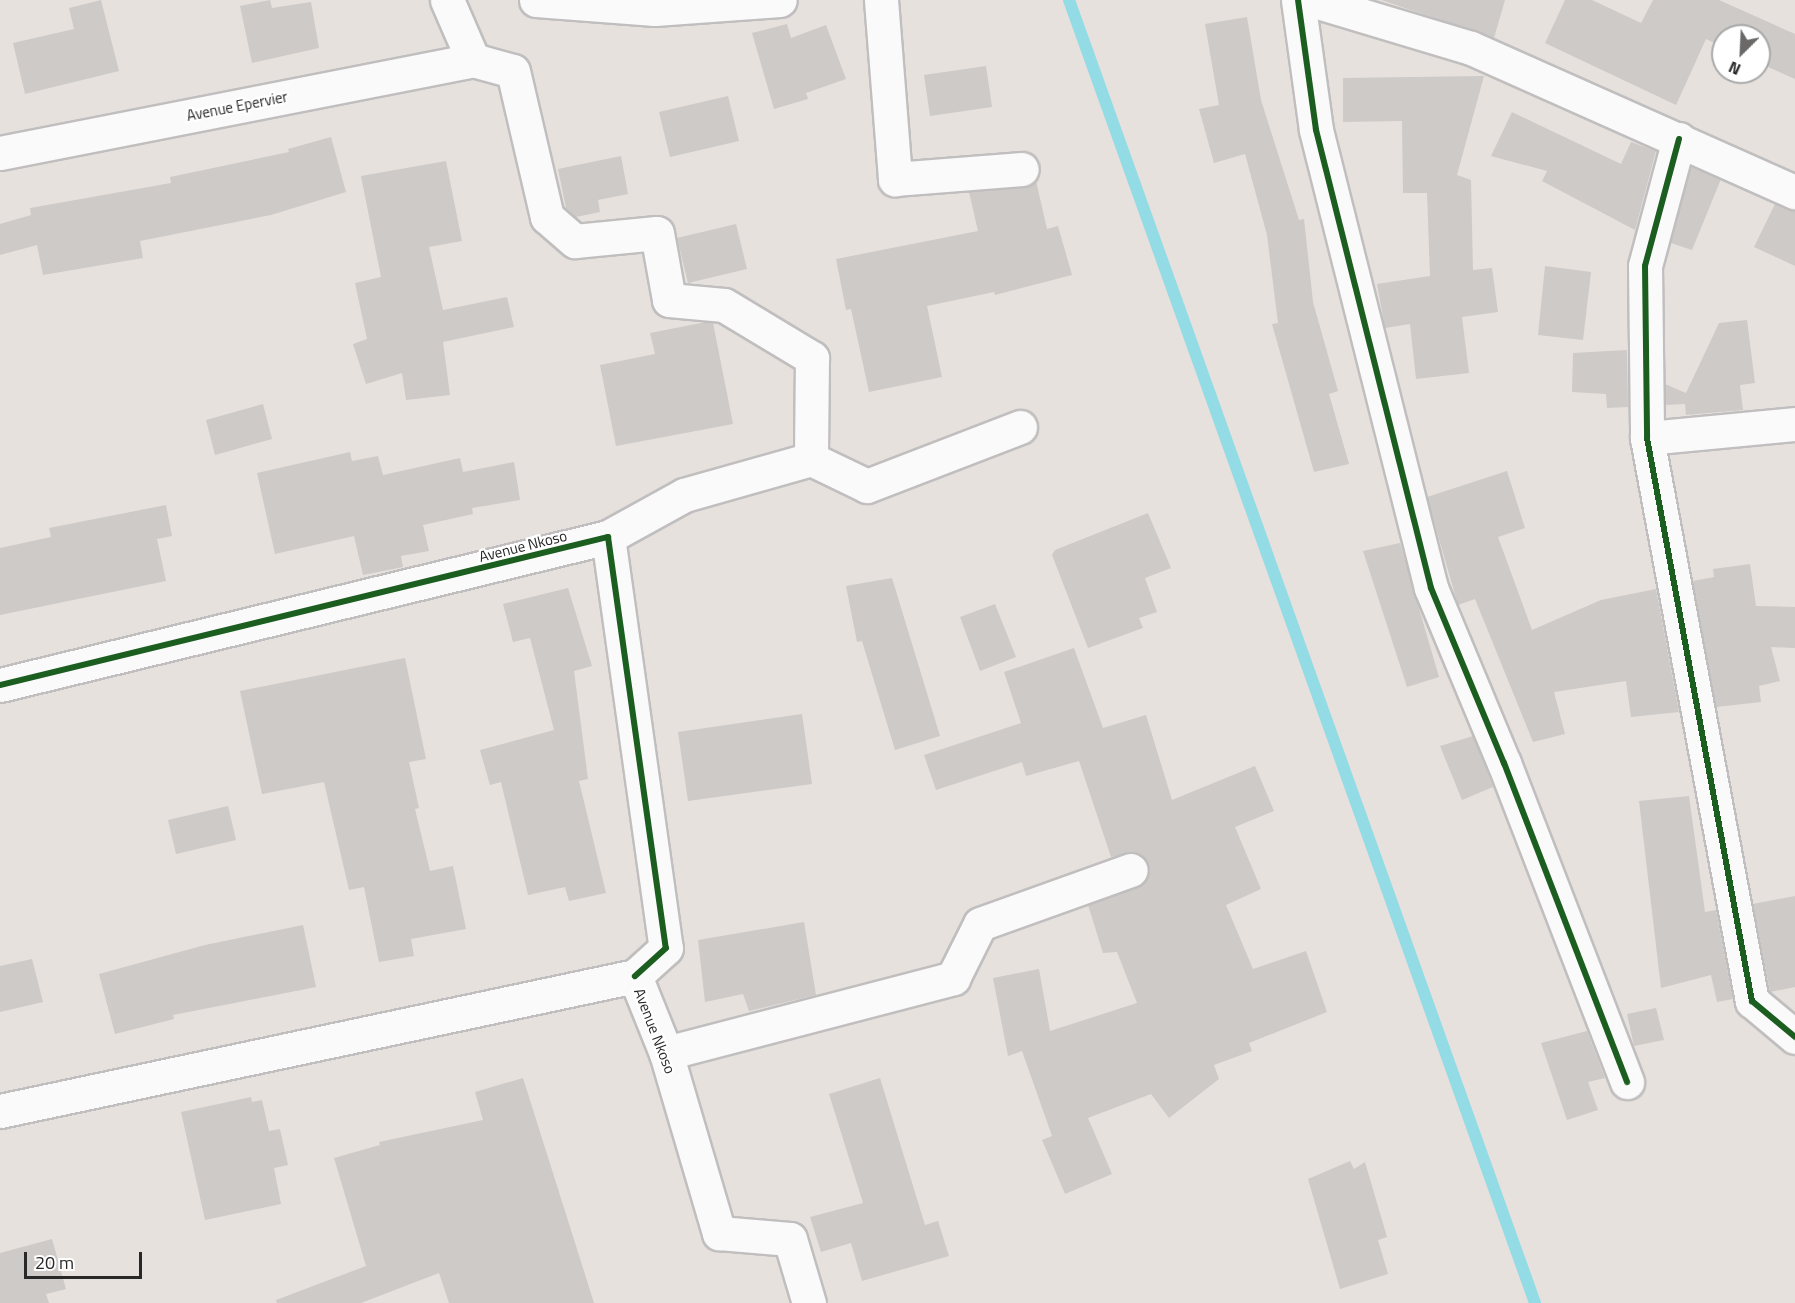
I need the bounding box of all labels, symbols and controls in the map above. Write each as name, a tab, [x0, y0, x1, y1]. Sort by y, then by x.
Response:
north arrow	[1711, 24, 1771, 84]
text: N	[1725, 55, 1744, 82]
street label: Avenue Epervier	[185, 87, 289, 125]
street label: Avenue Nkoso	[477, 526, 569, 566]
street label: Avenue Nkoso	[630, 986, 680, 1076]
scale bar	[27, 1240, 146, 1278]
text: 20 m	[35, 1249, 74, 1276]

